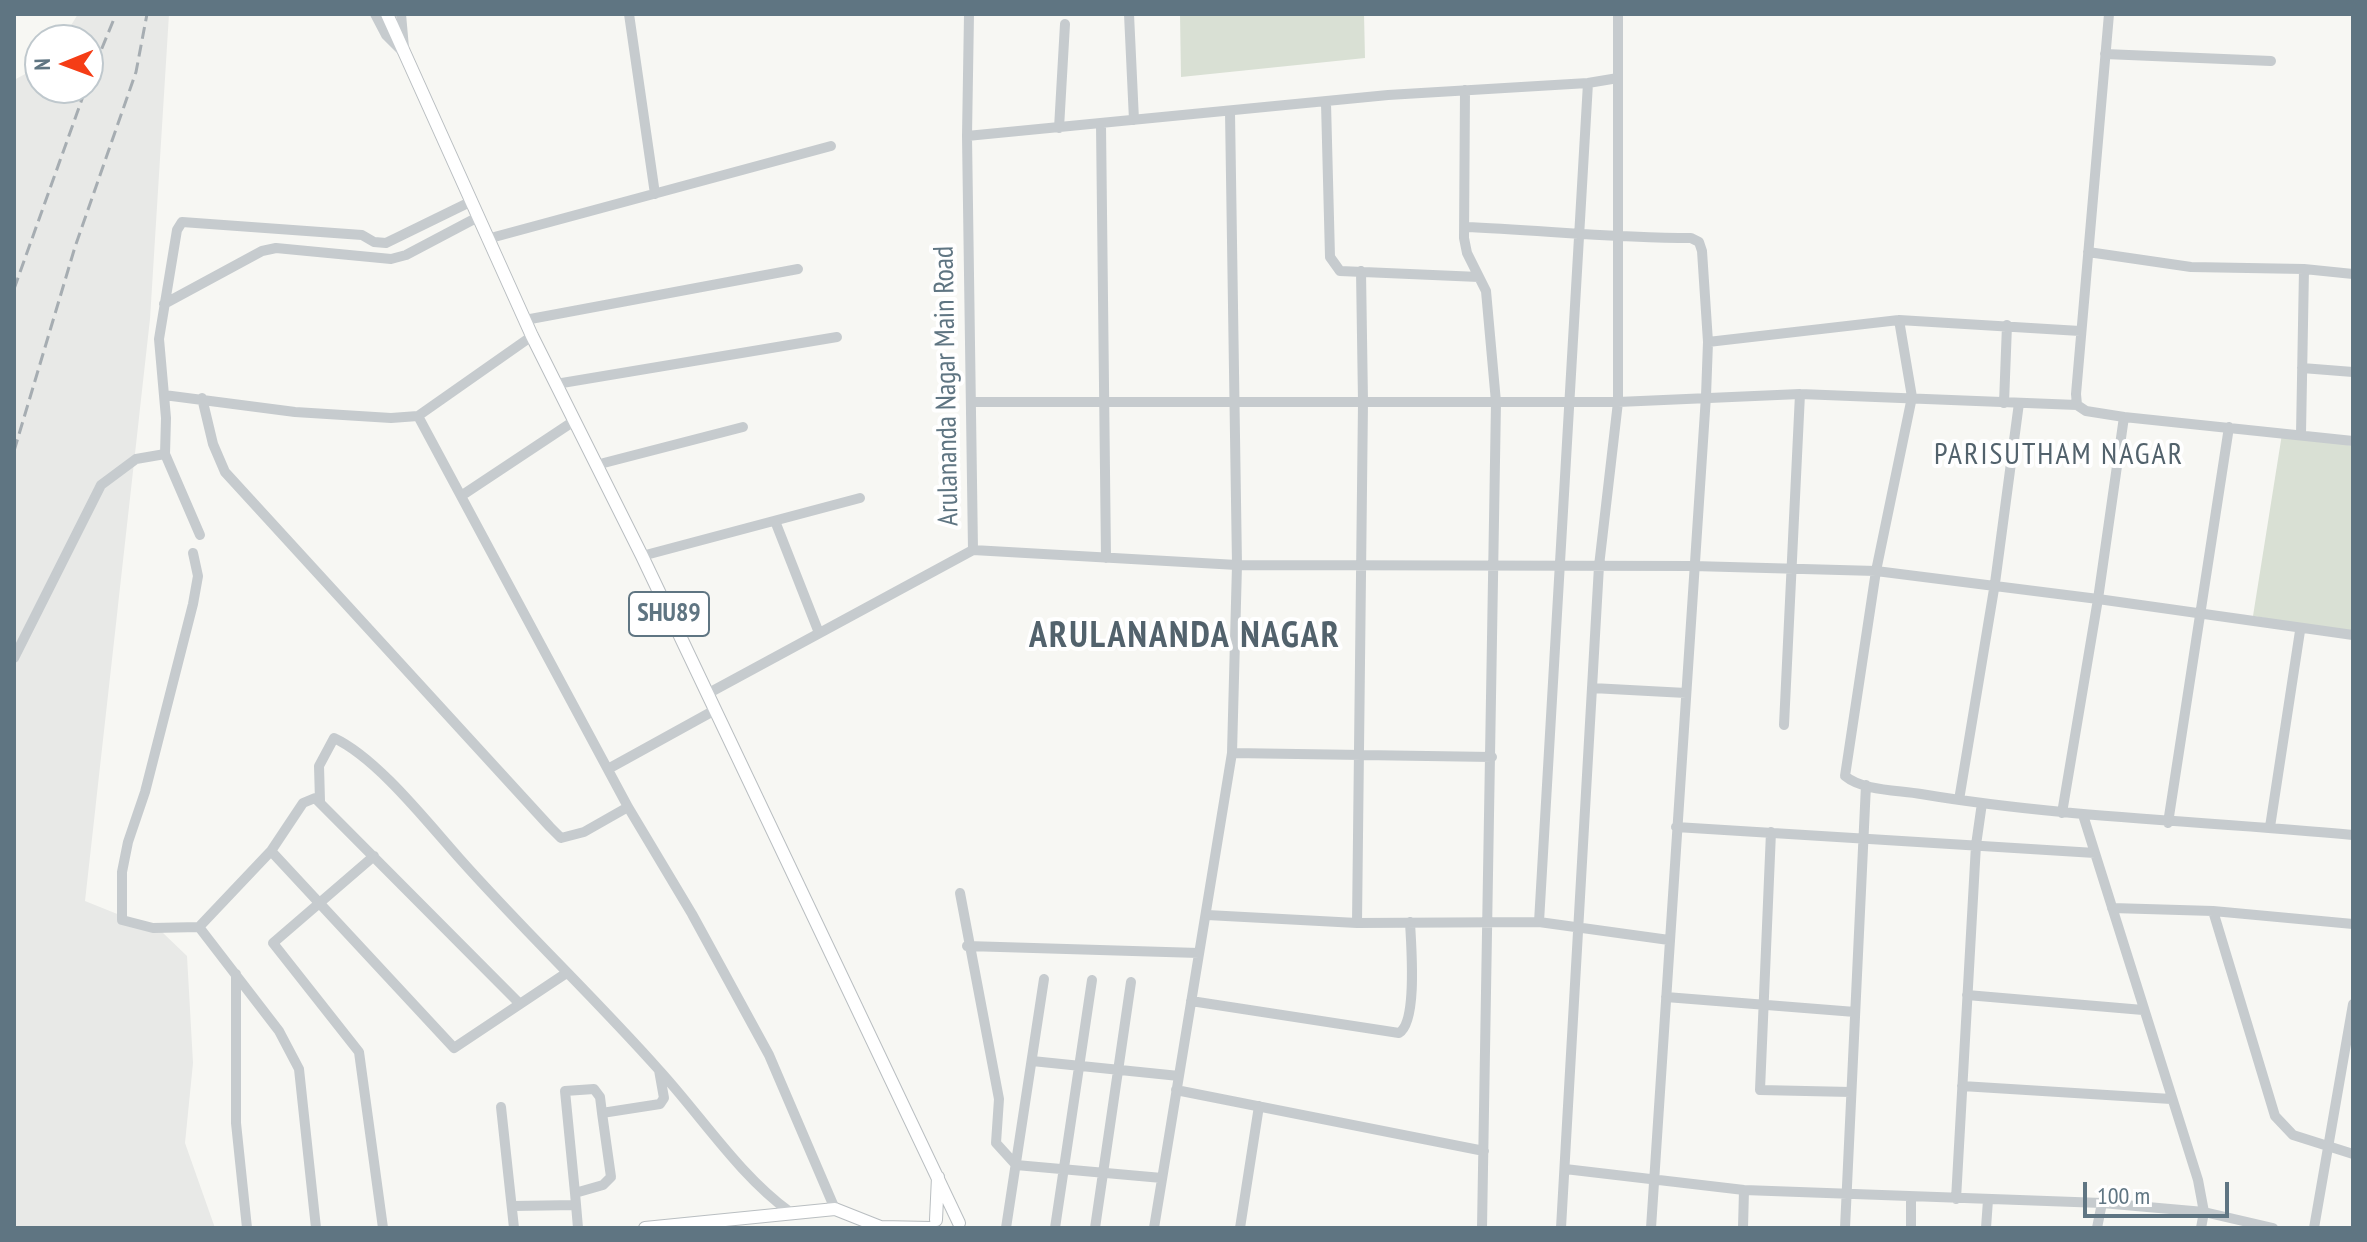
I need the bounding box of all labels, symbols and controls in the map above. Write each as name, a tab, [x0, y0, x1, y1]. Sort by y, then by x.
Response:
north arrow	[24, 24, 104, 104]
text: N	[28, 58, 56, 71]
street label: Arulananda Nagar Main Road	[928, 246, 966, 526]
district label: PARISUTHAM NAGAR	[1934, 437, 2184, 473]
road number: SHU89	[629, 592, 709, 636]
district label: ARULANANDA NAGAR	[1029, 615, 1341, 659]
scale bar	[2087, 1166, 2233, 1216]
text: 100 m	[2097, 1180, 2150, 1211]

